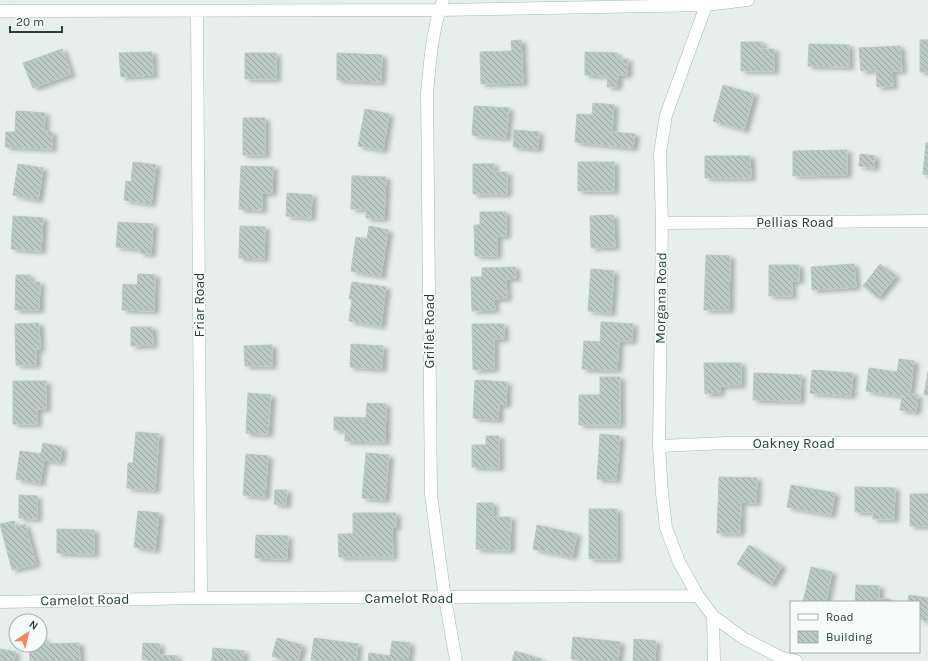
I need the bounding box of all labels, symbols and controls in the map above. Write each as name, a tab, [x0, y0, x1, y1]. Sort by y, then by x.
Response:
scale bar	[10, 8, 62, 34]
text: 20 m	[16, 15, 44, 29]
street label: Pellias Road	[756, 214, 834, 231]
street label: Morgana Road	[652, 252, 670, 344]
street label: Friar Road	[191, 273, 208, 337]
street label: Griflet Road	[421, 294, 438, 368]
street label: Oakney Road	[753, 435, 835, 452]
street label: Camelot Road	[365, 590, 453, 607]
street label: Camelot Road	[40, 591, 130, 609]
legend	[790, 601, 920, 653]
text: Road	[826, 610, 854, 624]
north arrow	[8, 613, 48, 653]
text: N	[26, 618, 40, 633]
text: Building	[826, 630, 873, 644]

